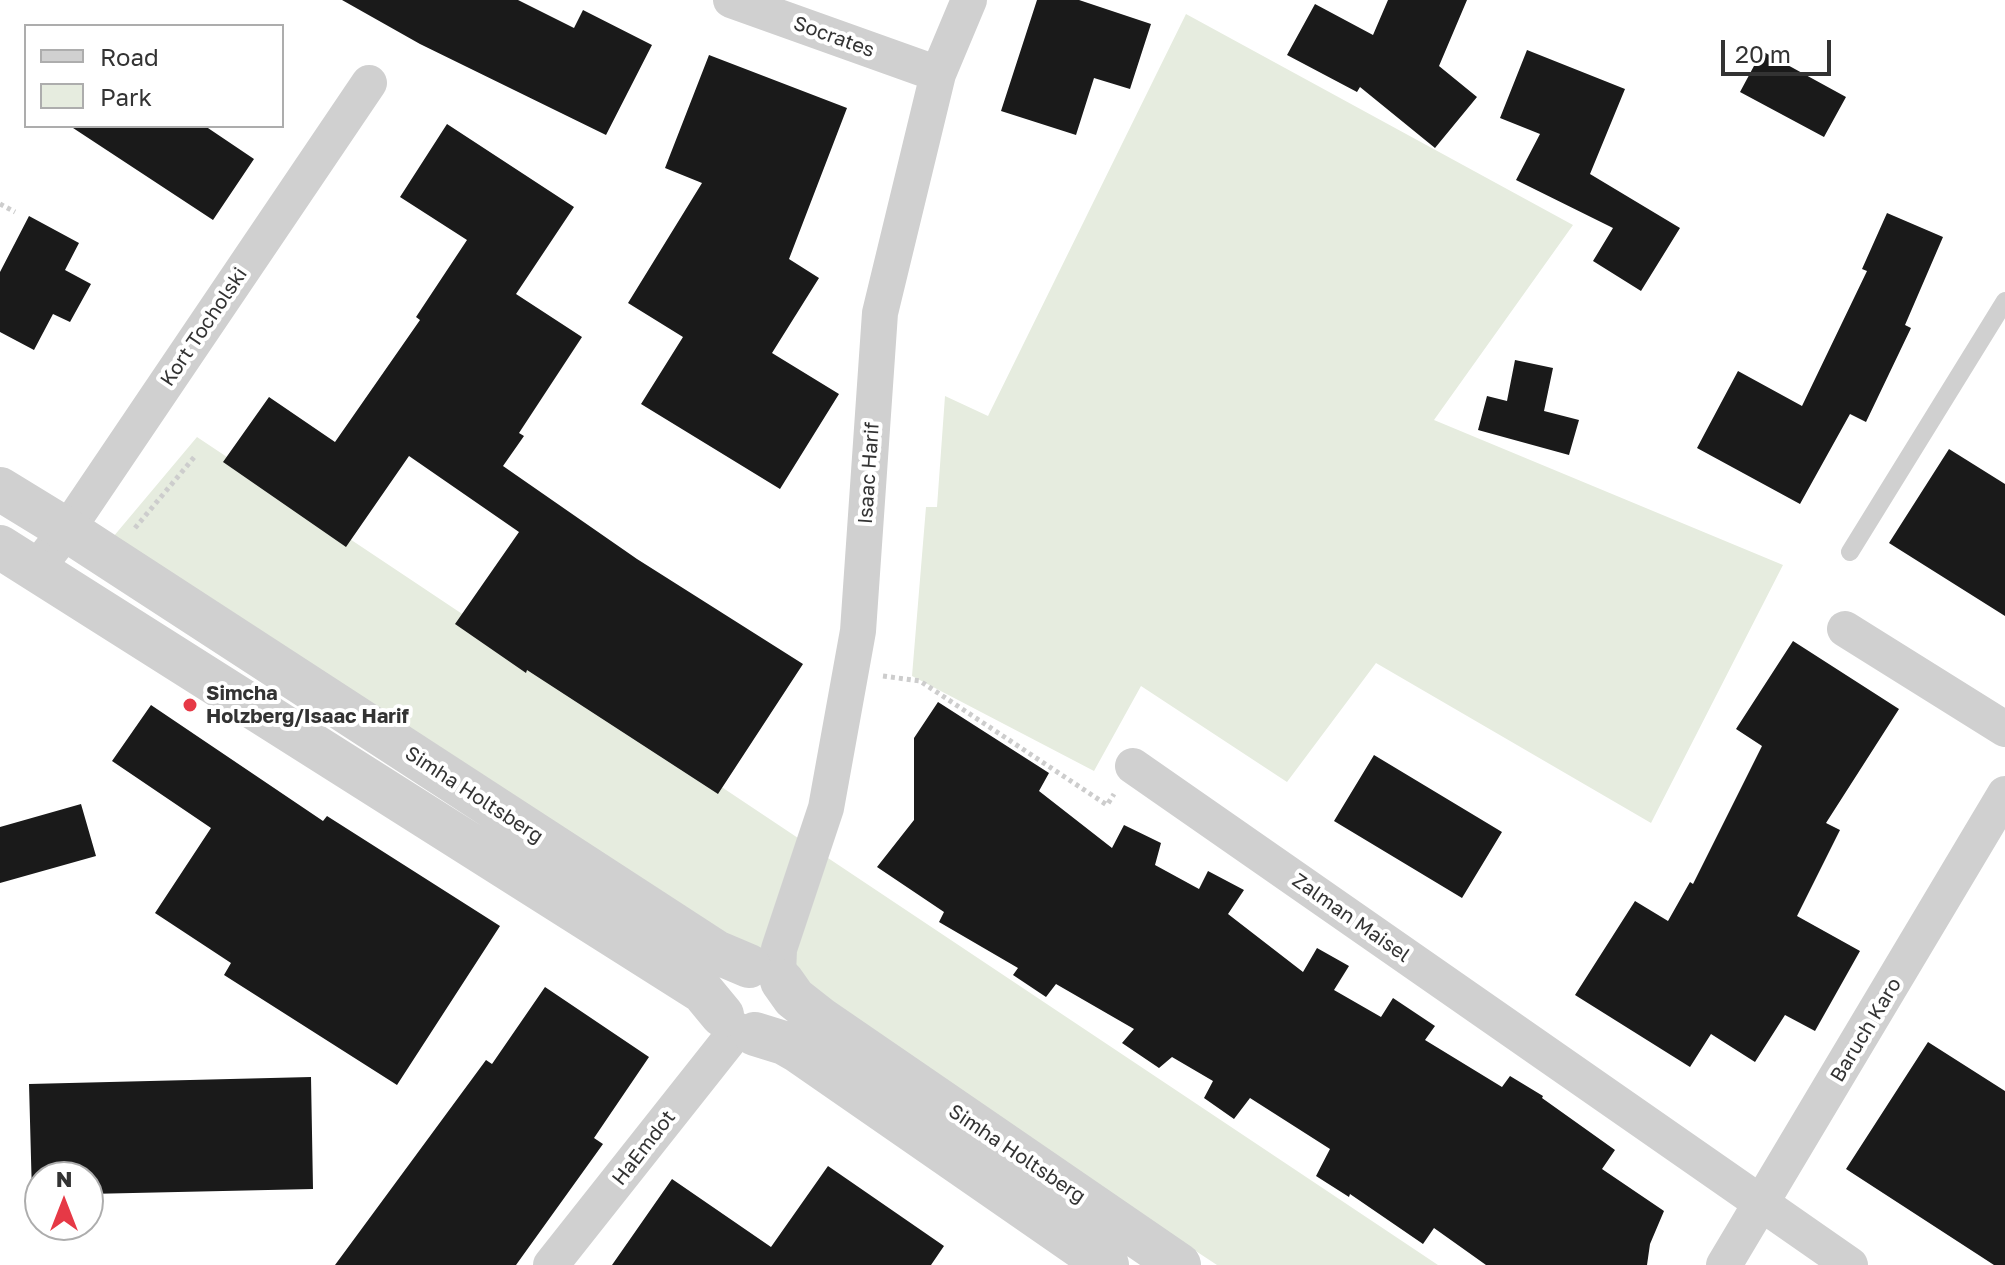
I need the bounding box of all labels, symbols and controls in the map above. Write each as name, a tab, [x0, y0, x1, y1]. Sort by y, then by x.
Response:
street label: Socrates	[790, 11, 878, 63]
legend	[24, 24, 284, 128]
scale bar	[1725, 24, 1835, 74]
text: 20 m	[1735, 39, 1791, 68]
text: Road	[100, 42, 159, 71]
text: Park	[100, 82, 152, 111]
street label: Kort Tocholski	[155, 263, 253, 391]
street label: Isaac Harif	[853, 421, 885, 525]
place label: Simcha Holzberg/Isaac Harif	[206, 682, 409, 729]
marker: Simcha Holzberg/Isaac Harif	[181, 696, 199, 714]
street label: Simha Holtsberg	[400, 741, 548, 849]
street label: Zalman Maisel	[1287, 868, 1415, 968]
street label: Baruch Karo	[1826, 974, 1906, 1086]
street label: Simha Holtsberg	[944, 1099, 1090, 1209]
street label: HaEmdot	[607, 1106, 681, 1190]
north arrow	[24, 1161, 104, 1241]
text: N	[56, 1165, 72, 1192]

